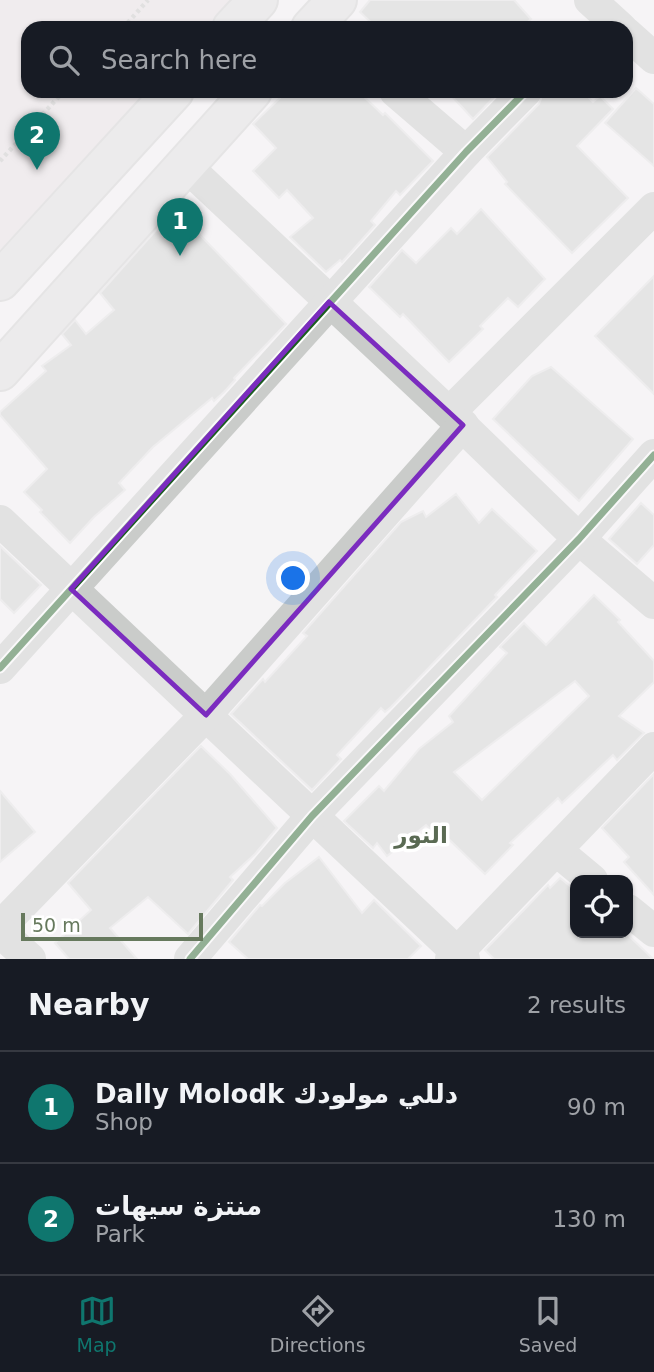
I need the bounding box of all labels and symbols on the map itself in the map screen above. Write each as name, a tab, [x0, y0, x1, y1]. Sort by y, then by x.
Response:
pin: 2	[14, 112, 60, 170]
pin: 1	[157, 198, 203, 256]
your location	[276, 561, 310, 595]
district label: النور	[393, 822, 448, 849]
scale bar	[21, 910, 203, 942]

